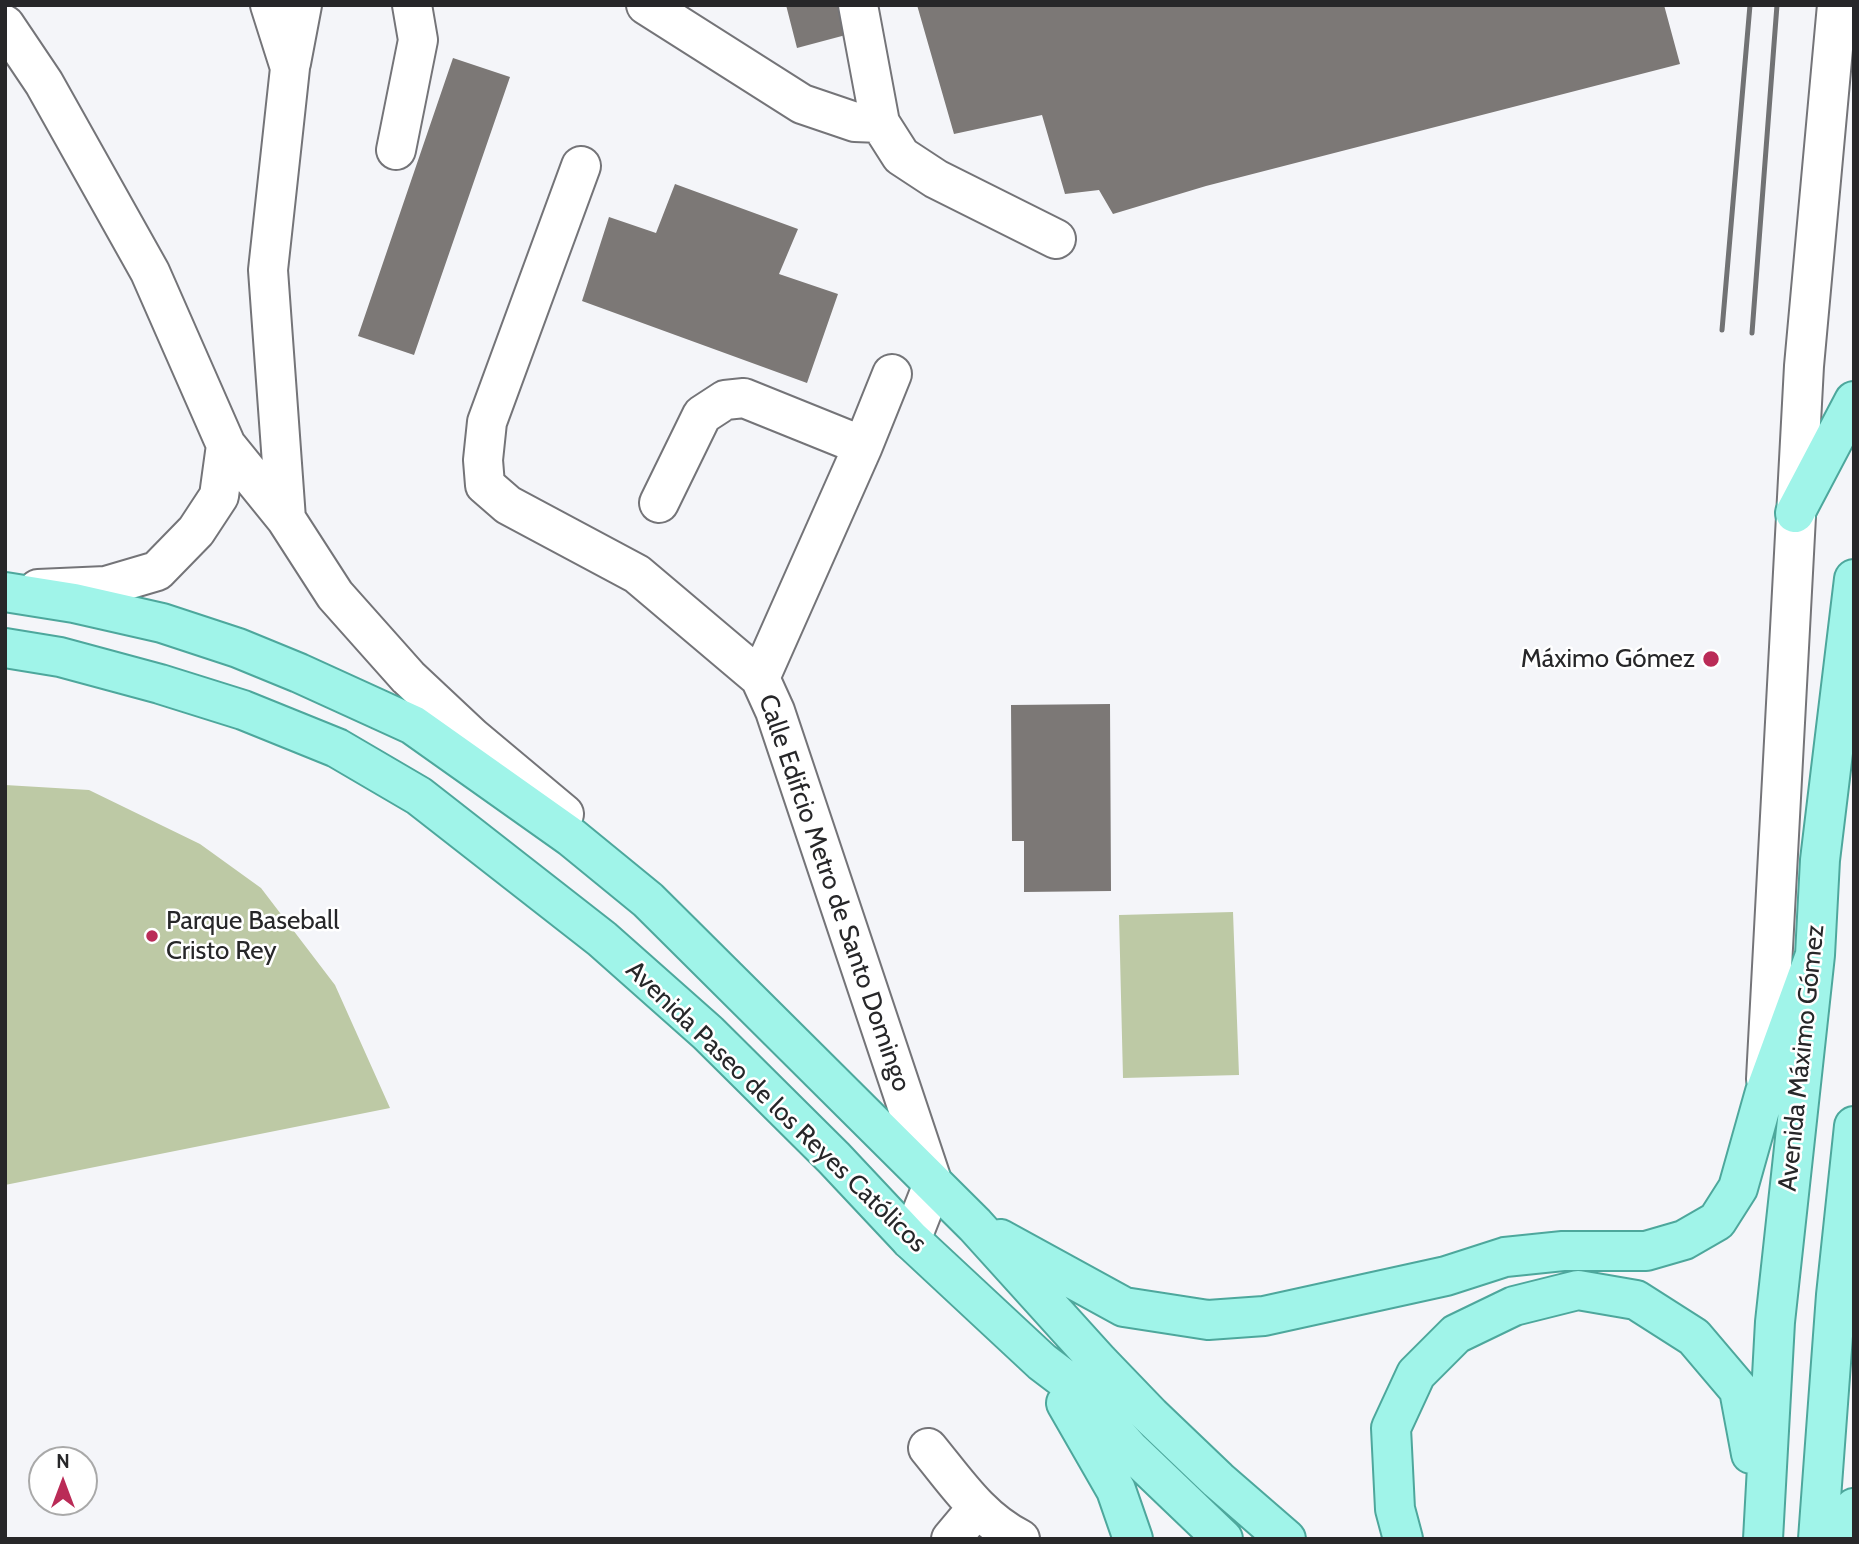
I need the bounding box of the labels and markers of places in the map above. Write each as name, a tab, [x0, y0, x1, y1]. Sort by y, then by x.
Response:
place label: Máximo Gómez	[1521, 643, 1695, 675]
marker: Máximo Gómez	[1701, 649, 1721, 669]
place label: Parque Baseball Cristo Rey	[166, 905, 339, 967]
marker: Parque Baseball Cristo Rey	[144, 928, 160, 944]

